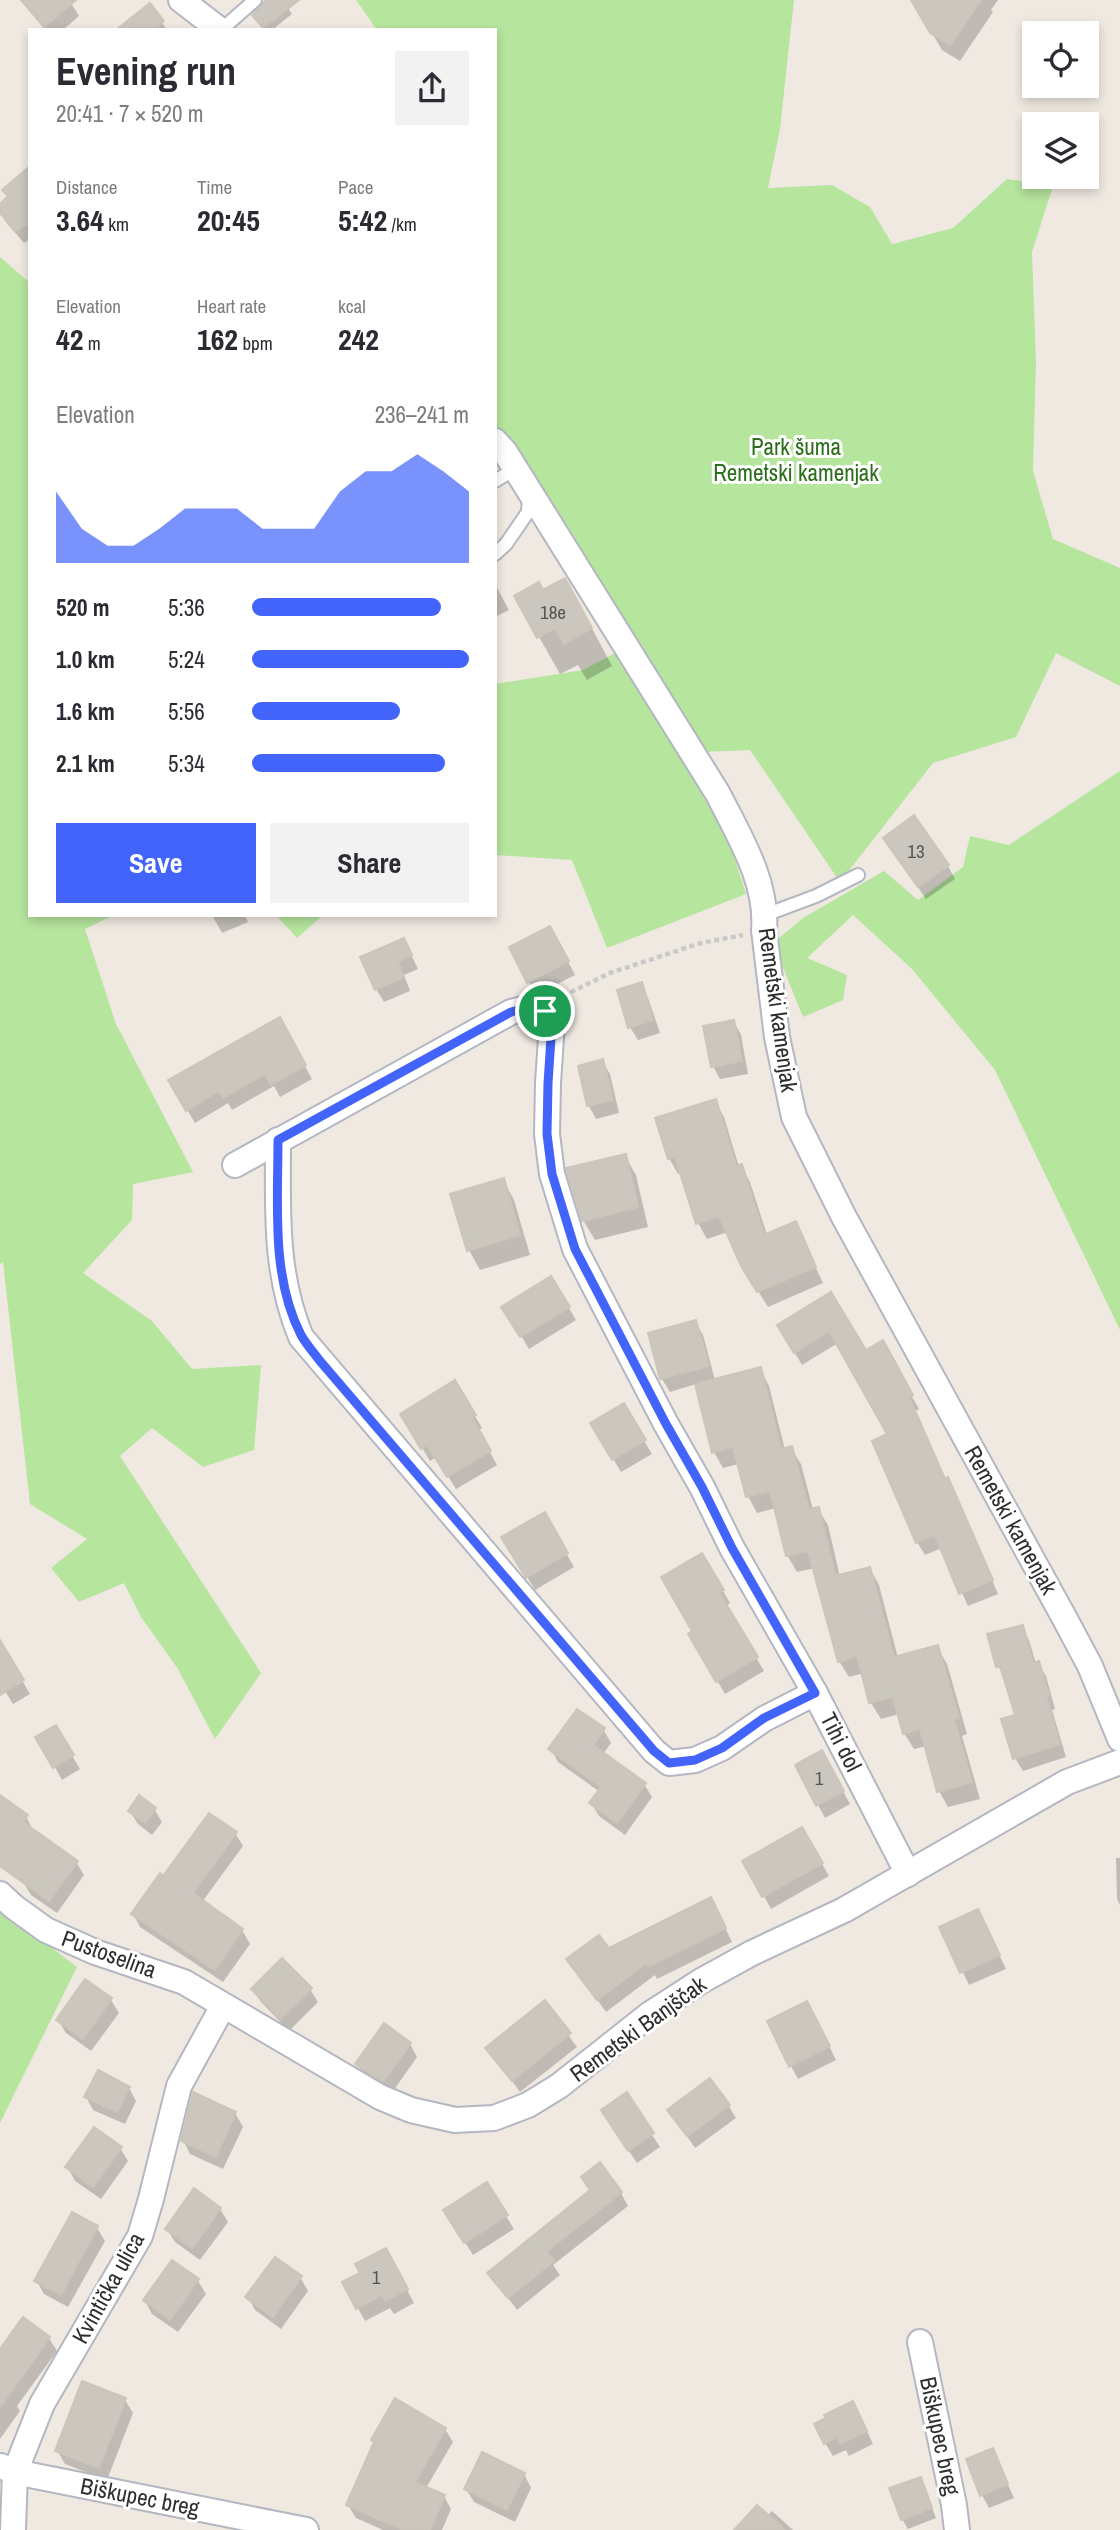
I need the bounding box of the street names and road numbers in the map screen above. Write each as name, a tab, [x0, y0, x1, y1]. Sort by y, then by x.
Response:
street label: Remetski kamenjak	[752, 926, 805, 1095]
street label: Remetski kamenjak	[958, 1440, 1065, 1600]
street label: Tihi dol	[813, 1707, 869, 1777]
street label: Pustoselina	[58, 1922, 161, 1985]
street label: Remetski Banjščak	[563, 1968, 713, 2089]
street label: Kvintička ulica	[64, 2226, 151, 2349]
street label: Biškupec breg	[913, 2374, 968, 2499]
street label: Biškupec breg	[78, 2470, 203, 2523]

